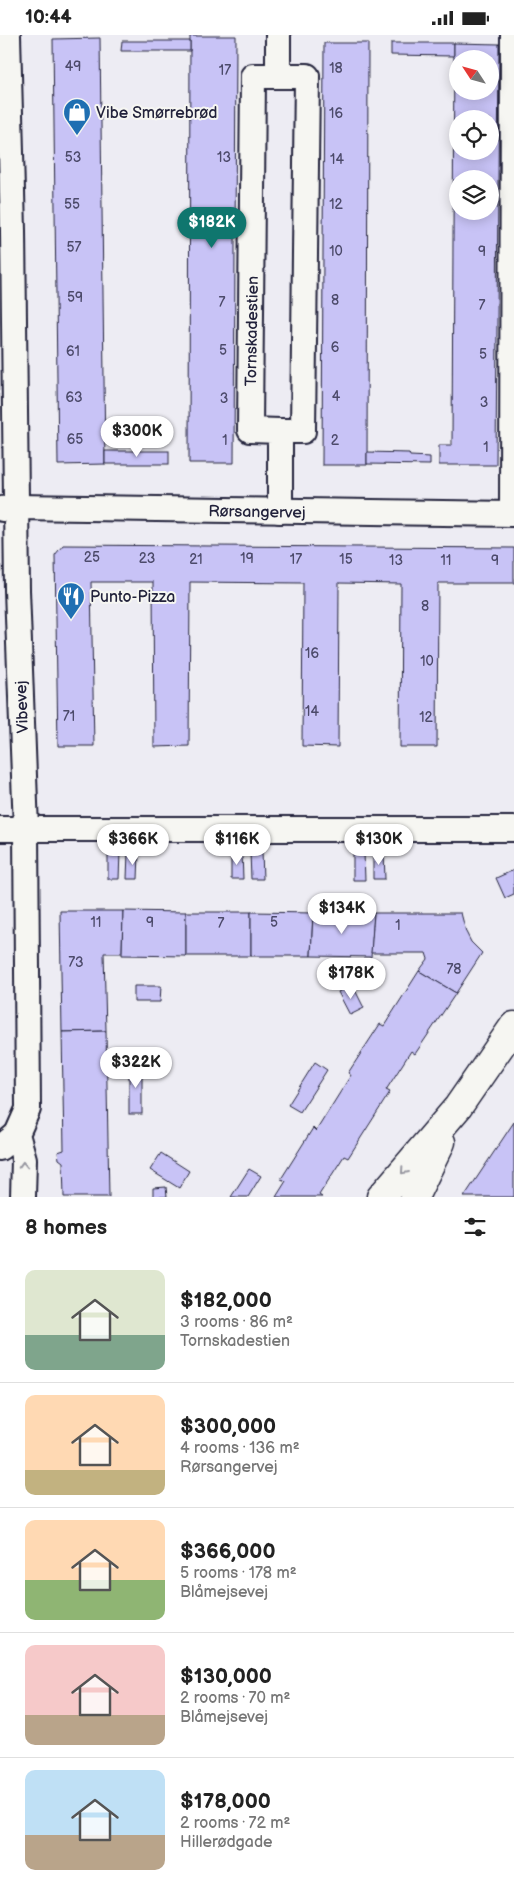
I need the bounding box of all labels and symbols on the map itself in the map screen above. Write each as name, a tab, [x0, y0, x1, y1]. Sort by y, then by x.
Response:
north arrow	[449, 50, 499, 100]
house number: 49	[65, 58, 81, 75]
house number: 18	[329, 60, 343, 77]
house number: 17	[219, 62, 231, 79]
shop icon: Vibe Smørrebrød	[62, 97, 92, 136]
place label: Vibe Smørrebrød	[96, 104, 217, 123]
house number: 16	[329, 105, 343, 122]
house number: 53	[65, 149, 81, 166]
house number: 13	[217, 149, 231, 166]
house number: 14	[330, 151, 344, 168]
house number: 55	[64, 196, 80, 213]
house number: 12	[329, 196, 344, 213]
pin: $182K	[177, 207, 247, 249]
house number: 57	[67, 239, 82, 256]
house number: 10	[329, 243, 343, 260]
house number: 9	[478, 243, 486, 260]
street label: Tornskadestien	[242, 276, 263, 386]
house number: 59	[67, 289, 83, 306]
house number: 8	[331, 292, 339, 309]
house number: 7	[219, 294, 226, 311]
house number: 7	[479, 297, 486, 314]
house number: 6	[331, 339, 340, 356]
house number: 5	[219, 342, 227, 359]
house number: 61	[66, 343, 80, 360]
house number: 5	[479, 346, 487, 363]
house number: 4	[332, 388, 341, 405]
house number: 63	[65, 389, 83, 406]
house number: 3	[220, 390, 228, 407]
house number: 3	[480, 394, 488, 411]
pin: $300K	[102, 415, 172, 458]
house number: 65	[67, 431, 83, 448]
house number: 1	[222, 432, 228, 449]
house number: 2	[331, 432, 340, 449]
house number: 1	[483, 439, 489, 456]
street label: Rørsangervej	[208, 502, 306, 523]
house number: 25	[84, 549, 100, 566]
house number: 23	[139, 550, 155, 567]
house number: 19	[240, 550, 254, 567]
house number: 21	[189, 551, 203, 568]
house number: 17	[290, 551, 302, 568]
house number: 15	[339, 551, 353, 568]
house number: 13	[389, 552, 403, 569]
house number: 11	[441, 552, 451, 569]
house number: 9	[491, 552, 499, 569]
restaurant icon: Punto-Pizza	[56, 581, 86, 620]
place label: Punto-Pizza	[90, 588, 175, 607]
house number: 8	[421, 598, 429, 615]
house number: 16	[305, 645, 319, 662]
house number: 10	[420, 653, 434, 670]
street label: Vibevej	[12, 680, 33, 734]
house number: 14	[305, 703, 319, 720]
house number: 71	[63, 708, 75, 725]
house number: 12	[419, 709, 434, 726]
pin: $366K	[98, 823, 168, 866]
pin: $116K	[202, 823, 272, 866]
pin: $130K	[344, 823, 414, 866]
pin: $134K	[307, 893, 377, 935]
house number: 11	[91, 914, 101, 931]
house number: 9	[146, 914, 154, 931]
house number: 5	[270, 914, 278, 931]
house number: 7	[218, 915, 225, 932]
house number: 1	[395, 917, 401, 934]
house number: 73	[68, 954, 84, 971]
pin: $178K	[316, 957, 386, 1000]
house number: 78	[446, 961, 462, 978]
pin: $322K	[101, 1047, 171, 1089]
one-way arrow	[18, 1161, 29, 1169]
one-way arrow	[400, 1165, 409, 1174]

